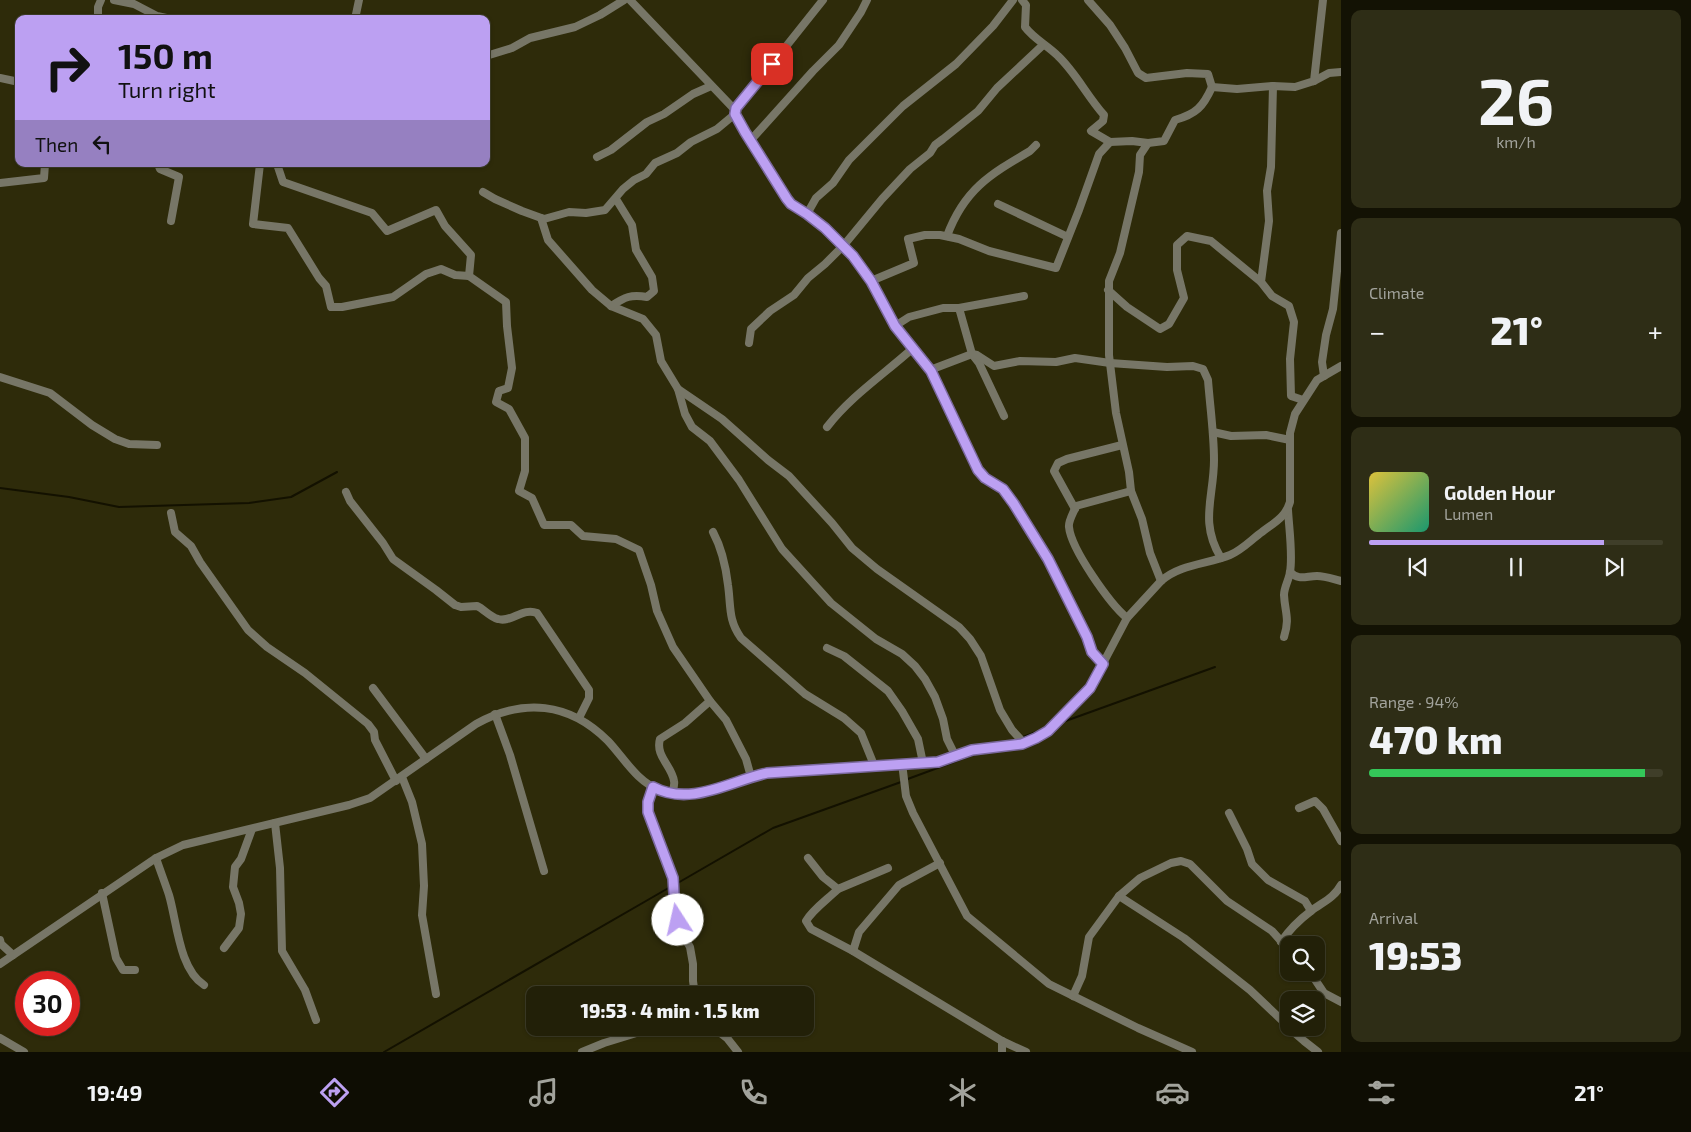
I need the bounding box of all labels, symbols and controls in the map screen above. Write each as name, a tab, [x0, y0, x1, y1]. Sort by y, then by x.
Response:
text: 150 m	[118, 34, 213, 76]
icon: right	[35, 35, 100, 100]
pin	[751, 43, 793, 85]
icon: arrive	[758, 50, 786, 78]
text: 26	[1478, 60, 1554, 138]
text: Turn right	[118, 76, 216, 102]
icon: left	[88, 130, 116, 158]
text: km/h	[1496, 132, 1536, 151]
text: Then	[35, 133, 78, 156]
text: Climate	[1369, 283, 1424, 302]
text: 21°	[1490, 307, 1543, 353]
text: −	[1369, 314, 1385, 348]
text: +	[1648, 314, 1663, 348]
text: Golden Hour	[1444, 481, 1555, 504]
text: Lumen	[1444, 504, 1493, 523]
icon: previous	[1404, 553, 1432, 581]
icon: pause	[1502, 553, 1530, 581]
icon: next	[1600, 553, 1628, 581]
text: Range · 94%	[1369, 692, 1459, 711]
text: 470 km	[1369, 716, 1503, 762]
position arrow	[651, 893, 703, 945]
text: Arrival	[1369, 908, 1418, 927]
text: 19:53	[1369, 932, 1462, 978]
map controls	[1280, 936, 1325, 1036]
button: search	[1280, 936, 1325, 981]
speed limit sign: 30	[15, 971, 80, 1036]
button: layers	[1280, 991, 1325, 1036]
text: 19:53 · 4 min · 1.5 km	[581, 999, 759, 1022]
icon: directions	[317, 1075, 352, 1110]
icon: music	[526, 1075, 561, 1110]
icon: phone	[736, 1075, 771, 1110]
icon: climate	[945, 1075, 980, 1110]
icon: car	[1155, 1075, 1190, 1110]
icon: filters	[1364, 1075, 1399, 1110]
text: 19:49	[87, 1079, 142, 1105]
text: 21°	[1574, 1079, 1604, 1105]

